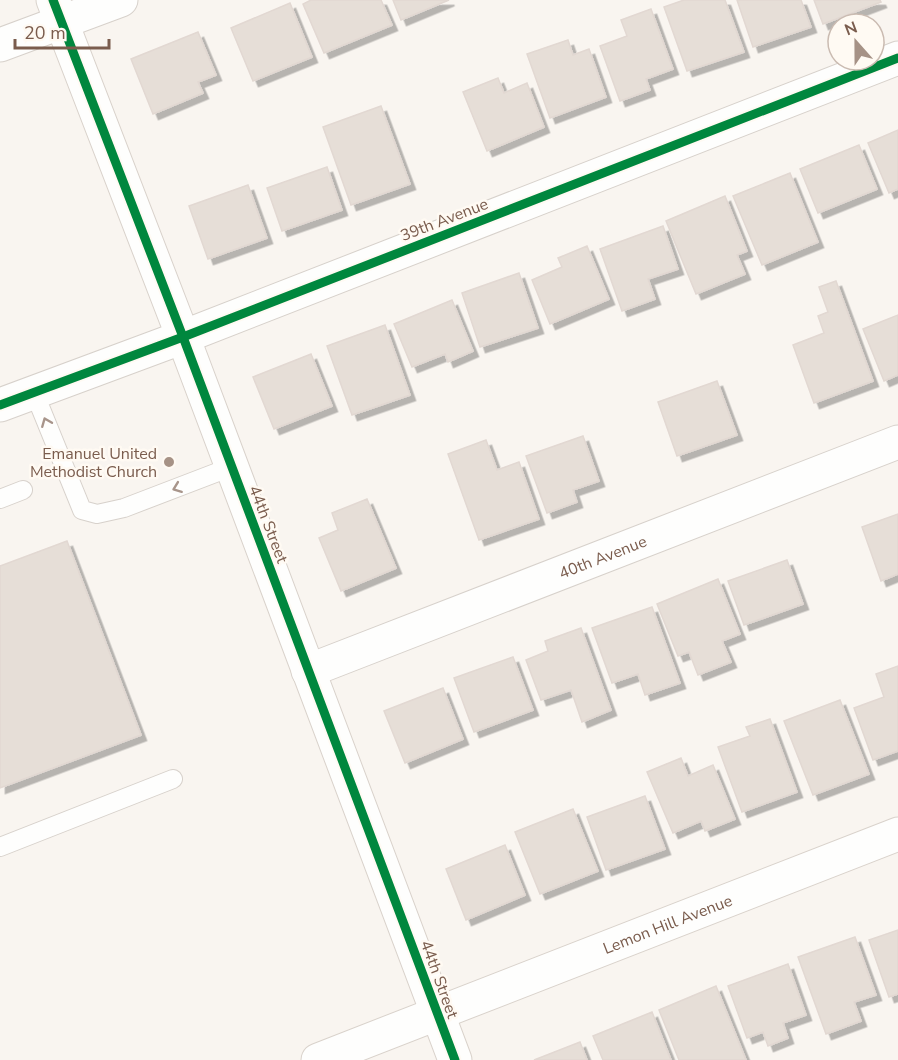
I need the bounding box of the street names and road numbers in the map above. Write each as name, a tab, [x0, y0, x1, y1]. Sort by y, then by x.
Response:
street label: 39th Avenue	[397, 193, 491, 247]
street label: 44th Street	[243, 482, 293, 567]
street label: 40th Avenue	[556, 531, 650, 585]
street label: Lemon Hill Avenue	[600, 890, 736, 960]
street label: 44th Street	[415, 937, 463, 1022]

